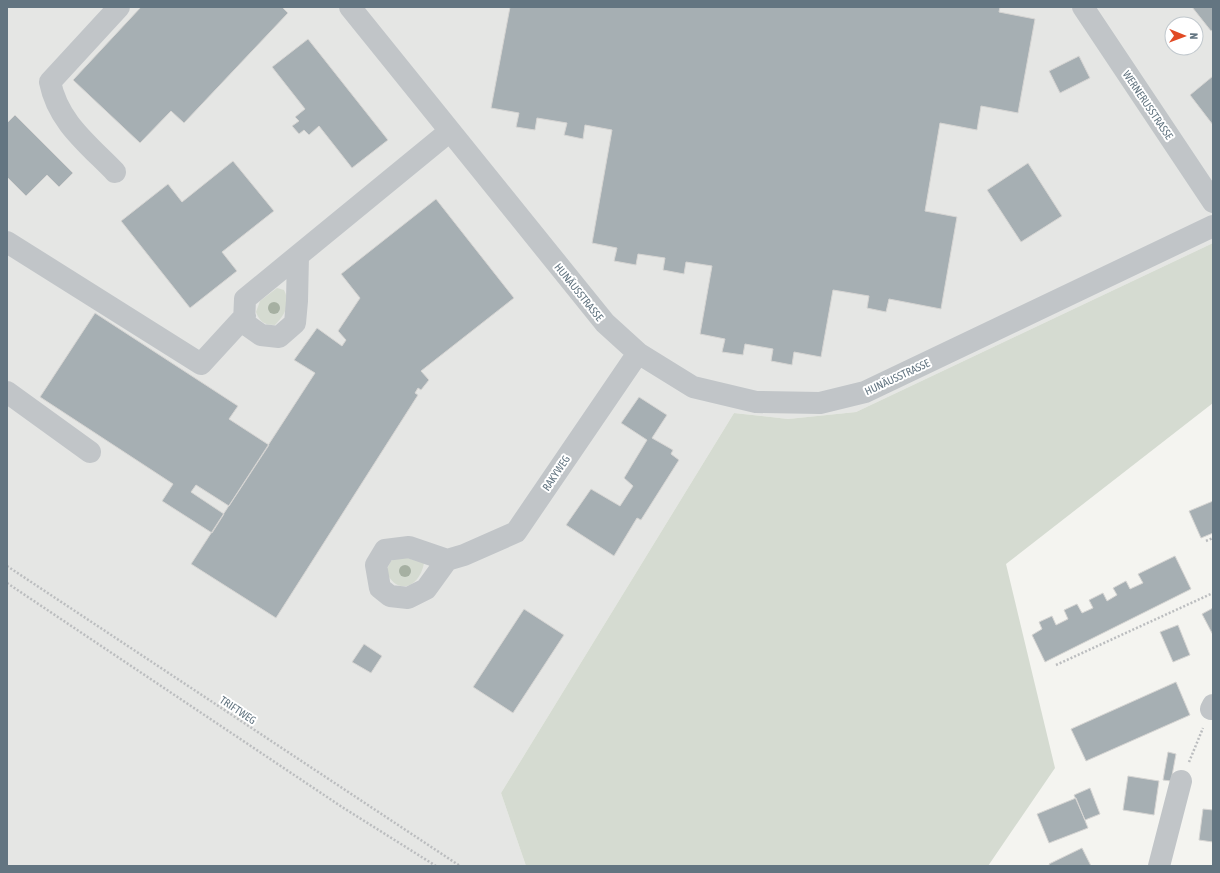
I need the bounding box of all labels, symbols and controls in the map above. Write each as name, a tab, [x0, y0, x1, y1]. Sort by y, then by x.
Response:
north arrow	[1164, 16, 1204, 56]
text: N	[1188, 33, 1200, 40]
street label: WERNERUSSTRASSE	[1121, 68, 1176, 142]
street label: HUNÄUSSTRASSE	[552, 261, 606, 323]
street label: HUNÄUSSTRASSE	[863, 357, 932, 397]
street label: RAKYWEG	[540, 453, 572, 493]
street label: TRIFTWEG	[218, 694, 258, 726]

